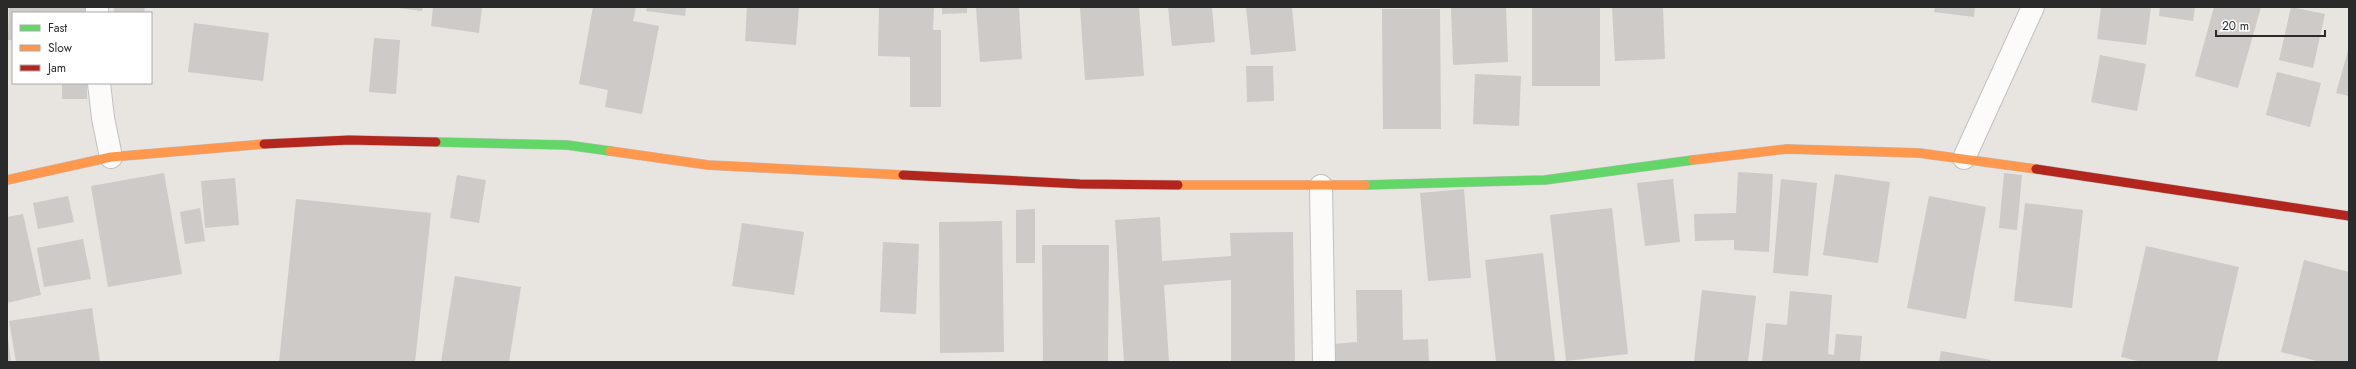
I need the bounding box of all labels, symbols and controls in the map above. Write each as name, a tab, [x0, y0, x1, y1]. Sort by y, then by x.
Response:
legend	[12, 12, 152, 84]
scale bar	[2216, 12, 2325, 38]
text: 20 m	[2222, 17, 2249, 35]
text: Fast	[48, 19, 67, 37]
text: Slow	[48, 39, 73, 57]
text: Jam	[46, 59, 66, 77]

